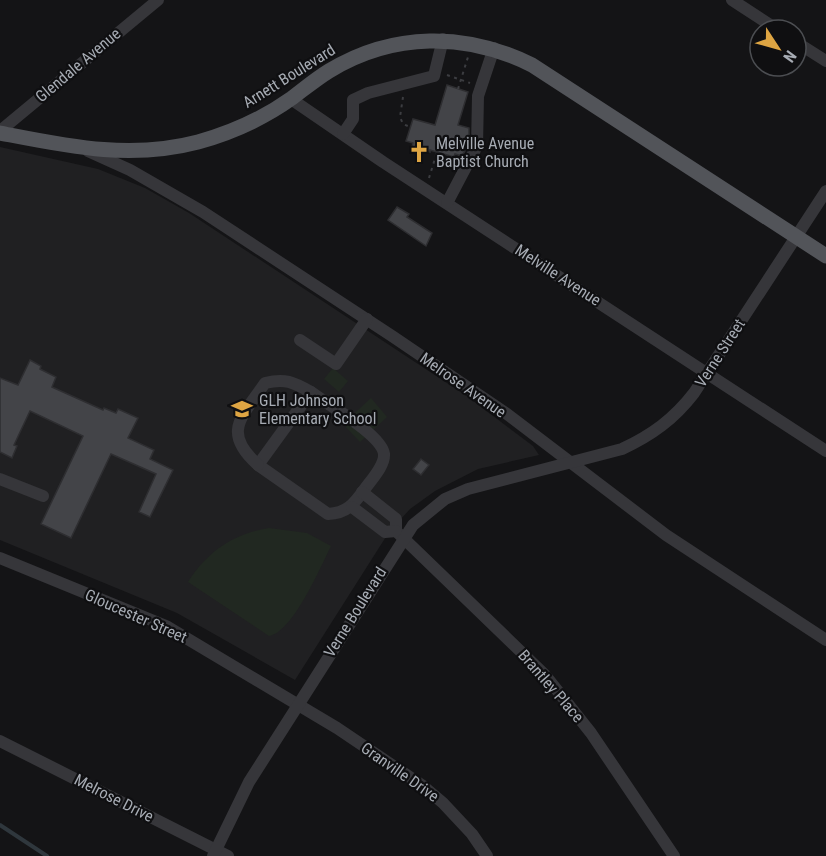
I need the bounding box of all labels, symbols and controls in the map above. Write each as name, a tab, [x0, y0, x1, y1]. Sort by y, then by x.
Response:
north arrow	[748, 18, 808, 78]
street label: Glendale Avenue	[32, 24, 124, 106]
street label: Arnett Boulevard	[239, 40, 339, 112]
text: N	[779, 47, 800, 66]
place label: Melville Avenue Baptist Church	[436, 134, 534, 171]
church icon: Melville Avenue Baptist Church	[407, 140, 431, 164]
street label: Melville Avenue	[512, 240, 604, 310]
street label: Verne Street	[691, 315, 749, 391]
street label: Melrose Avenue	[416, 348, 510, 422]
place label: GLH Johnson Elementary School	[259, 391, 376, 428]
school or university icon: GLH Johnson Elementary School	[230, 397, 254, 421]
street label: Verne Boulevard	[320, 563, 390, 661]
street label: Gloucester Street	[82, 585, 190, 647]
street label: Brantley Place	[514, 646, 588, 726]
street label: Granville Drive	[358, 738, 442, 806]
street label: Melrose Drive	[71, 770, 157, 826]

